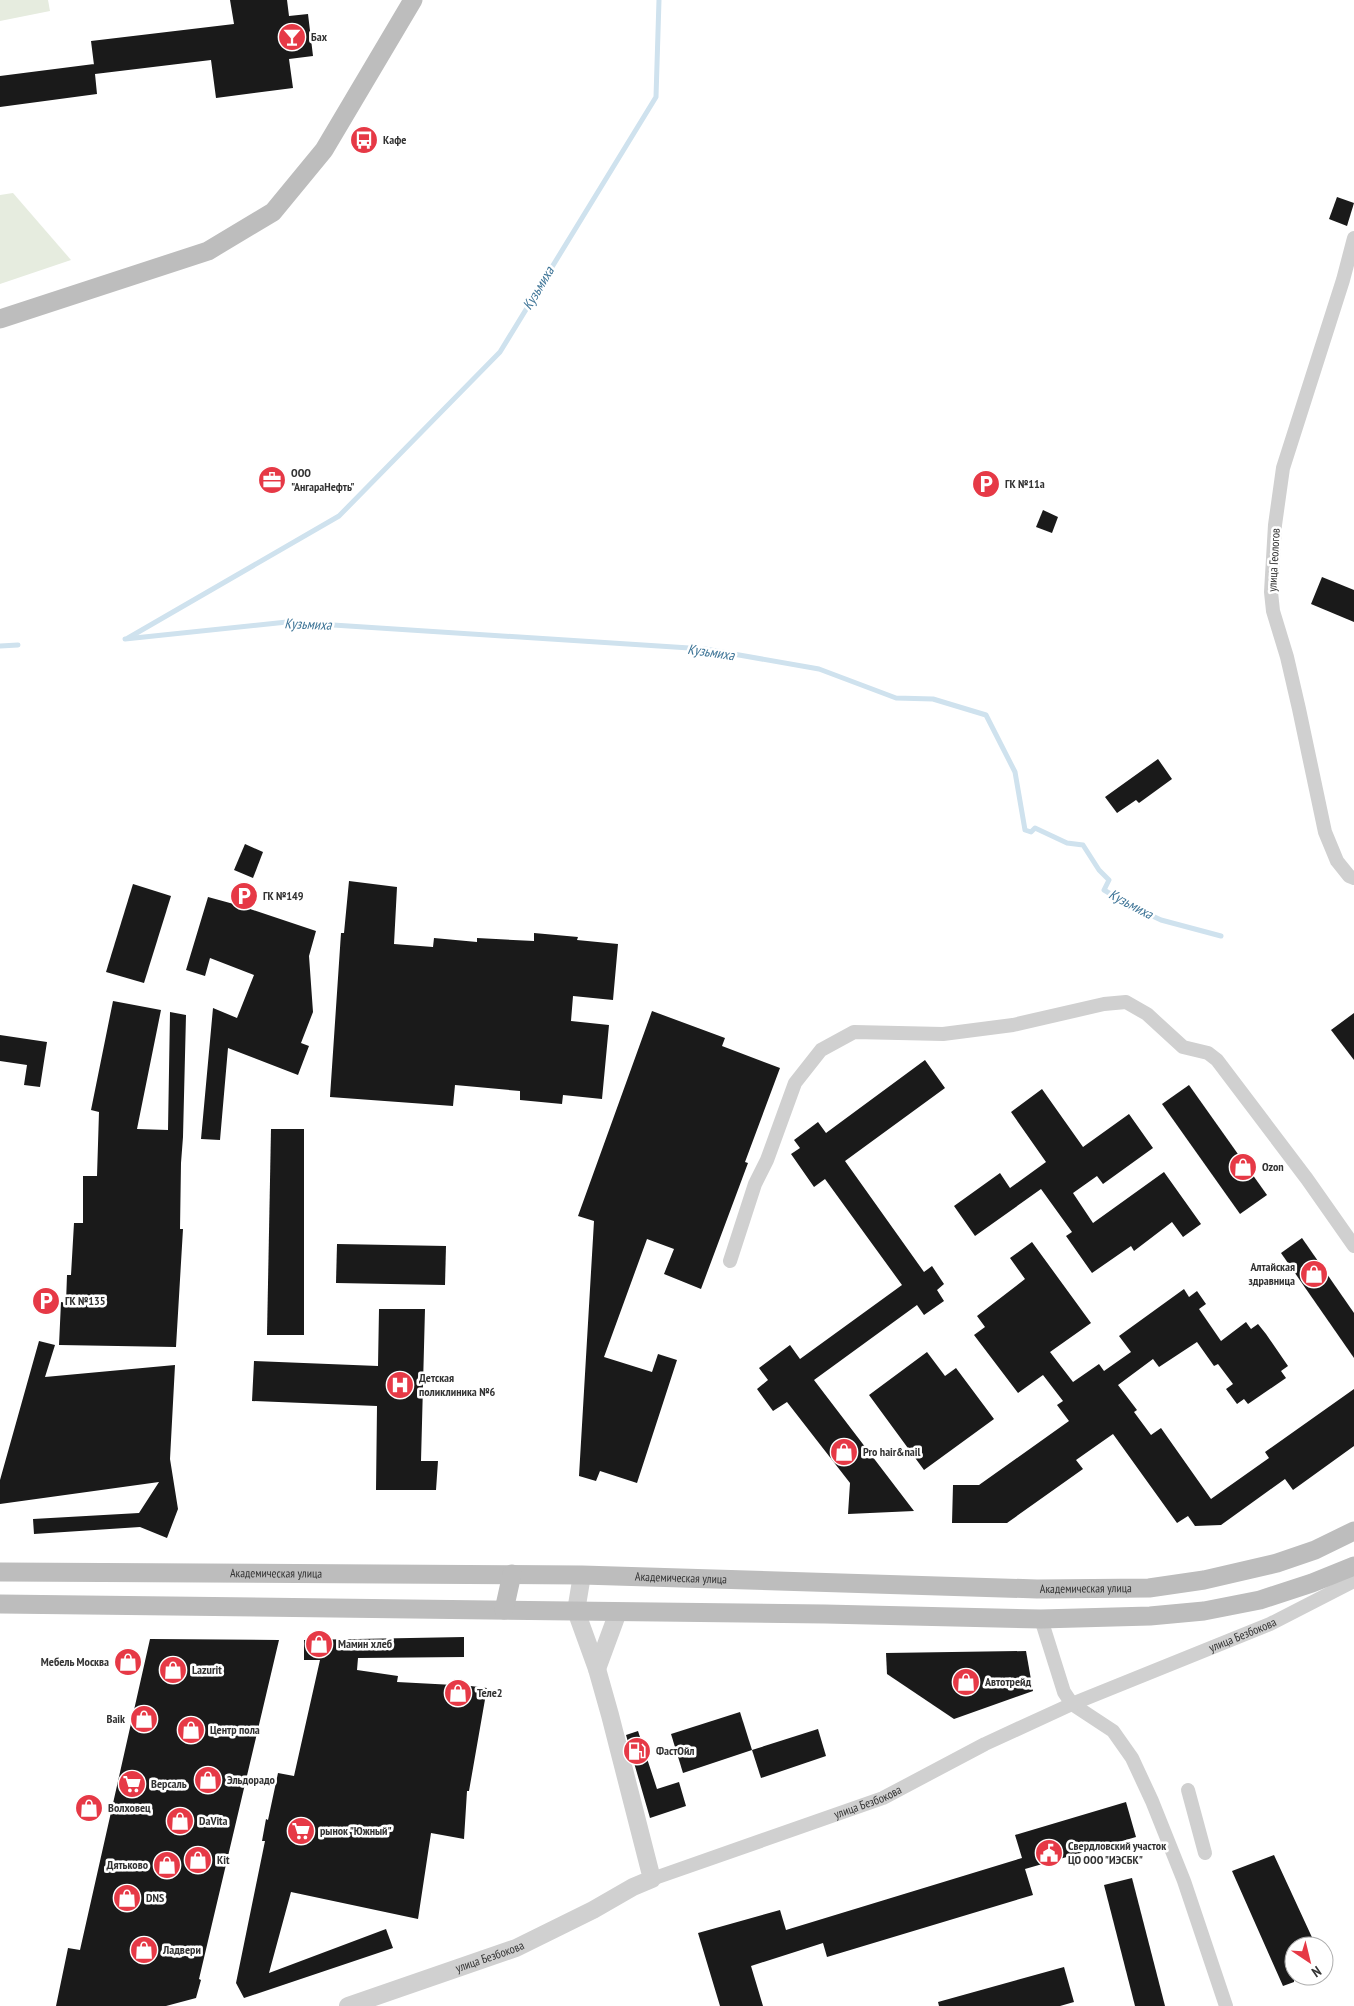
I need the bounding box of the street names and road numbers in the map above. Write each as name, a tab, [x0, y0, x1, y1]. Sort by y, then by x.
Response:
street label: улица Геологов	[1264, 528, 1283, 592]
street label: Академическая улица	[230, 1565, 322, 1581]
street label: Академическая улица	[635, 1569, 727, 1586]
street label: Академическая улица	[1040, 1580, 1132, 1596]
street label: улица Безбокова	[1206, 1614, 1279, 1655]
street label: улица Безбокова	[832, 1781, 904, 1822]
street label: улица Безбокова	[453, 1937, 526, 1975]

